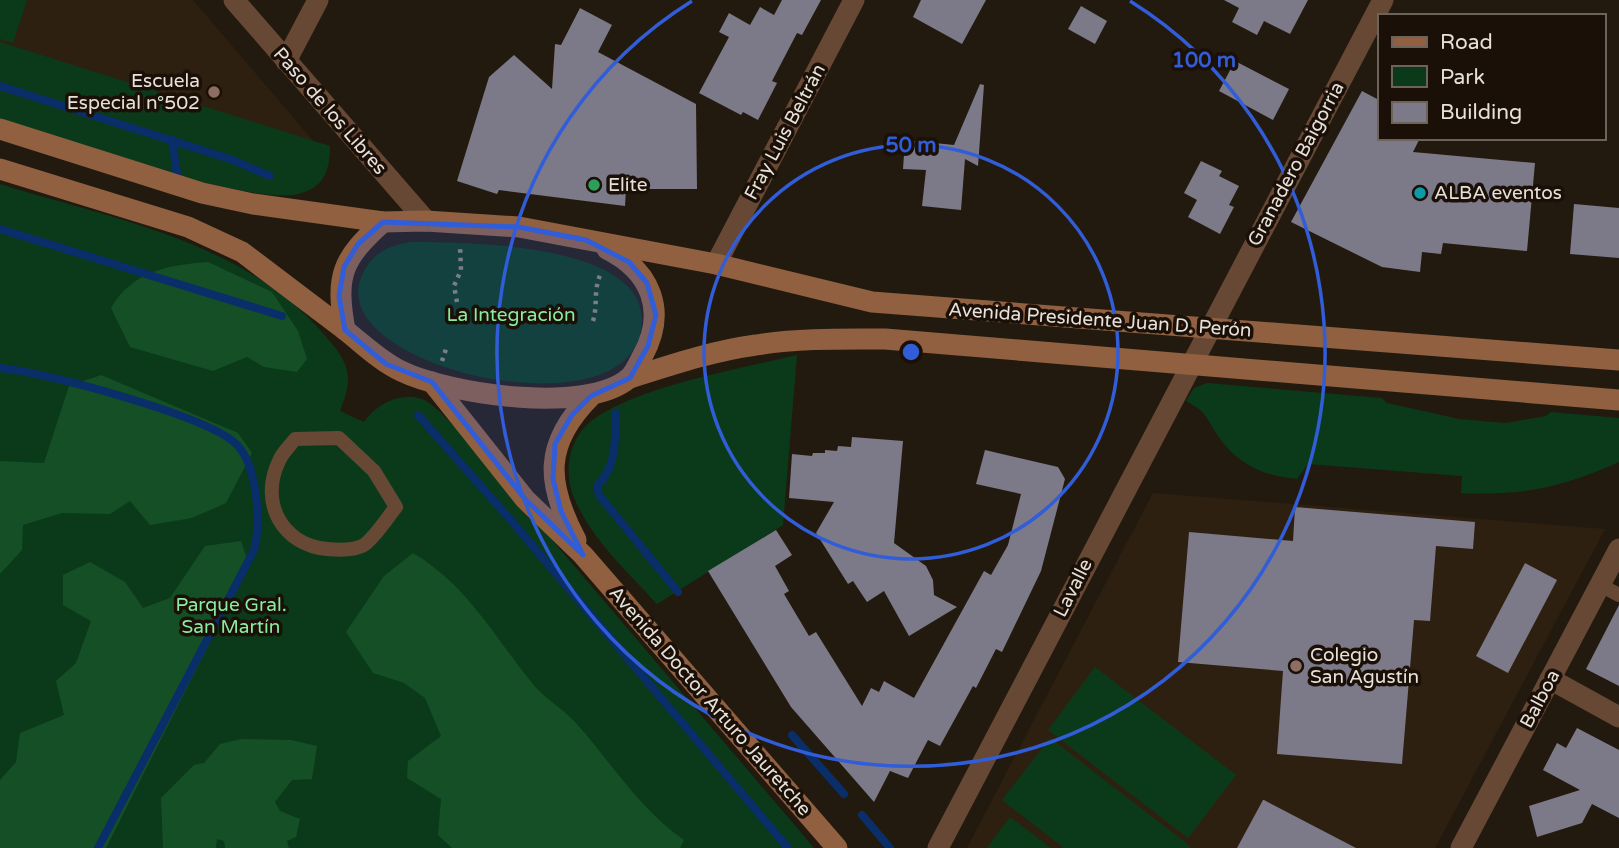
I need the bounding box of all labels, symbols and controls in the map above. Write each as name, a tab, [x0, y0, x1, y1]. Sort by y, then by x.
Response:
legend	[1378, 14, 1605, 140]
text: Road	[1440, 30, 1493, 55]
street label: Paso de los Libres	[269, 43, 391, 179]
text: 100 m	[1172, 48, 1236, 73]
street label: Fray Luis Beltrán	[740, 60, 830, 204]
text: Park	[1440, 65, 1485, 90]
place label: Escuela Especial n°502	[67, 70, 200, 114]
street label: Granadero Baigorria	[1243, 78, 1349, 250]
marker: Escuela Especial n°502	[206, 84, 222, 100]
text: Building	[1440, 100, 1522, 125]
text: 50 m	[885, 133, 937, 158]
place label: Elite	[608, 174, 647, 196]
marker: Elite	[586, 177, 602, 193]
place label: ALBA eventos	[1434, 182, 1562, 204]
marker: ALBA eventos	[1412, 185, 1428, 201]
street label: Avenida Presidente Juan D. Perón	[948, 298, 1252, 342]
park label: La Integración	[447, 304, 575, 326]
centre of rings	[899, 340, 923, 364]
street label: Lavalle	[1049, 555, 1097, 621]
street label: Avenida Doctor Arturo Jauretche	[604, 582, 816, 820]
park label: Parque Gral. San Martín	[175, 594, 287, 638]
place label: Colegio San Agustín	[1310, 644, 1419, 688]
marker: Colegio San Agustín	[1288, 658, 1304, 674]
street label: Balboa	[1516, 666, 1564, 732]

